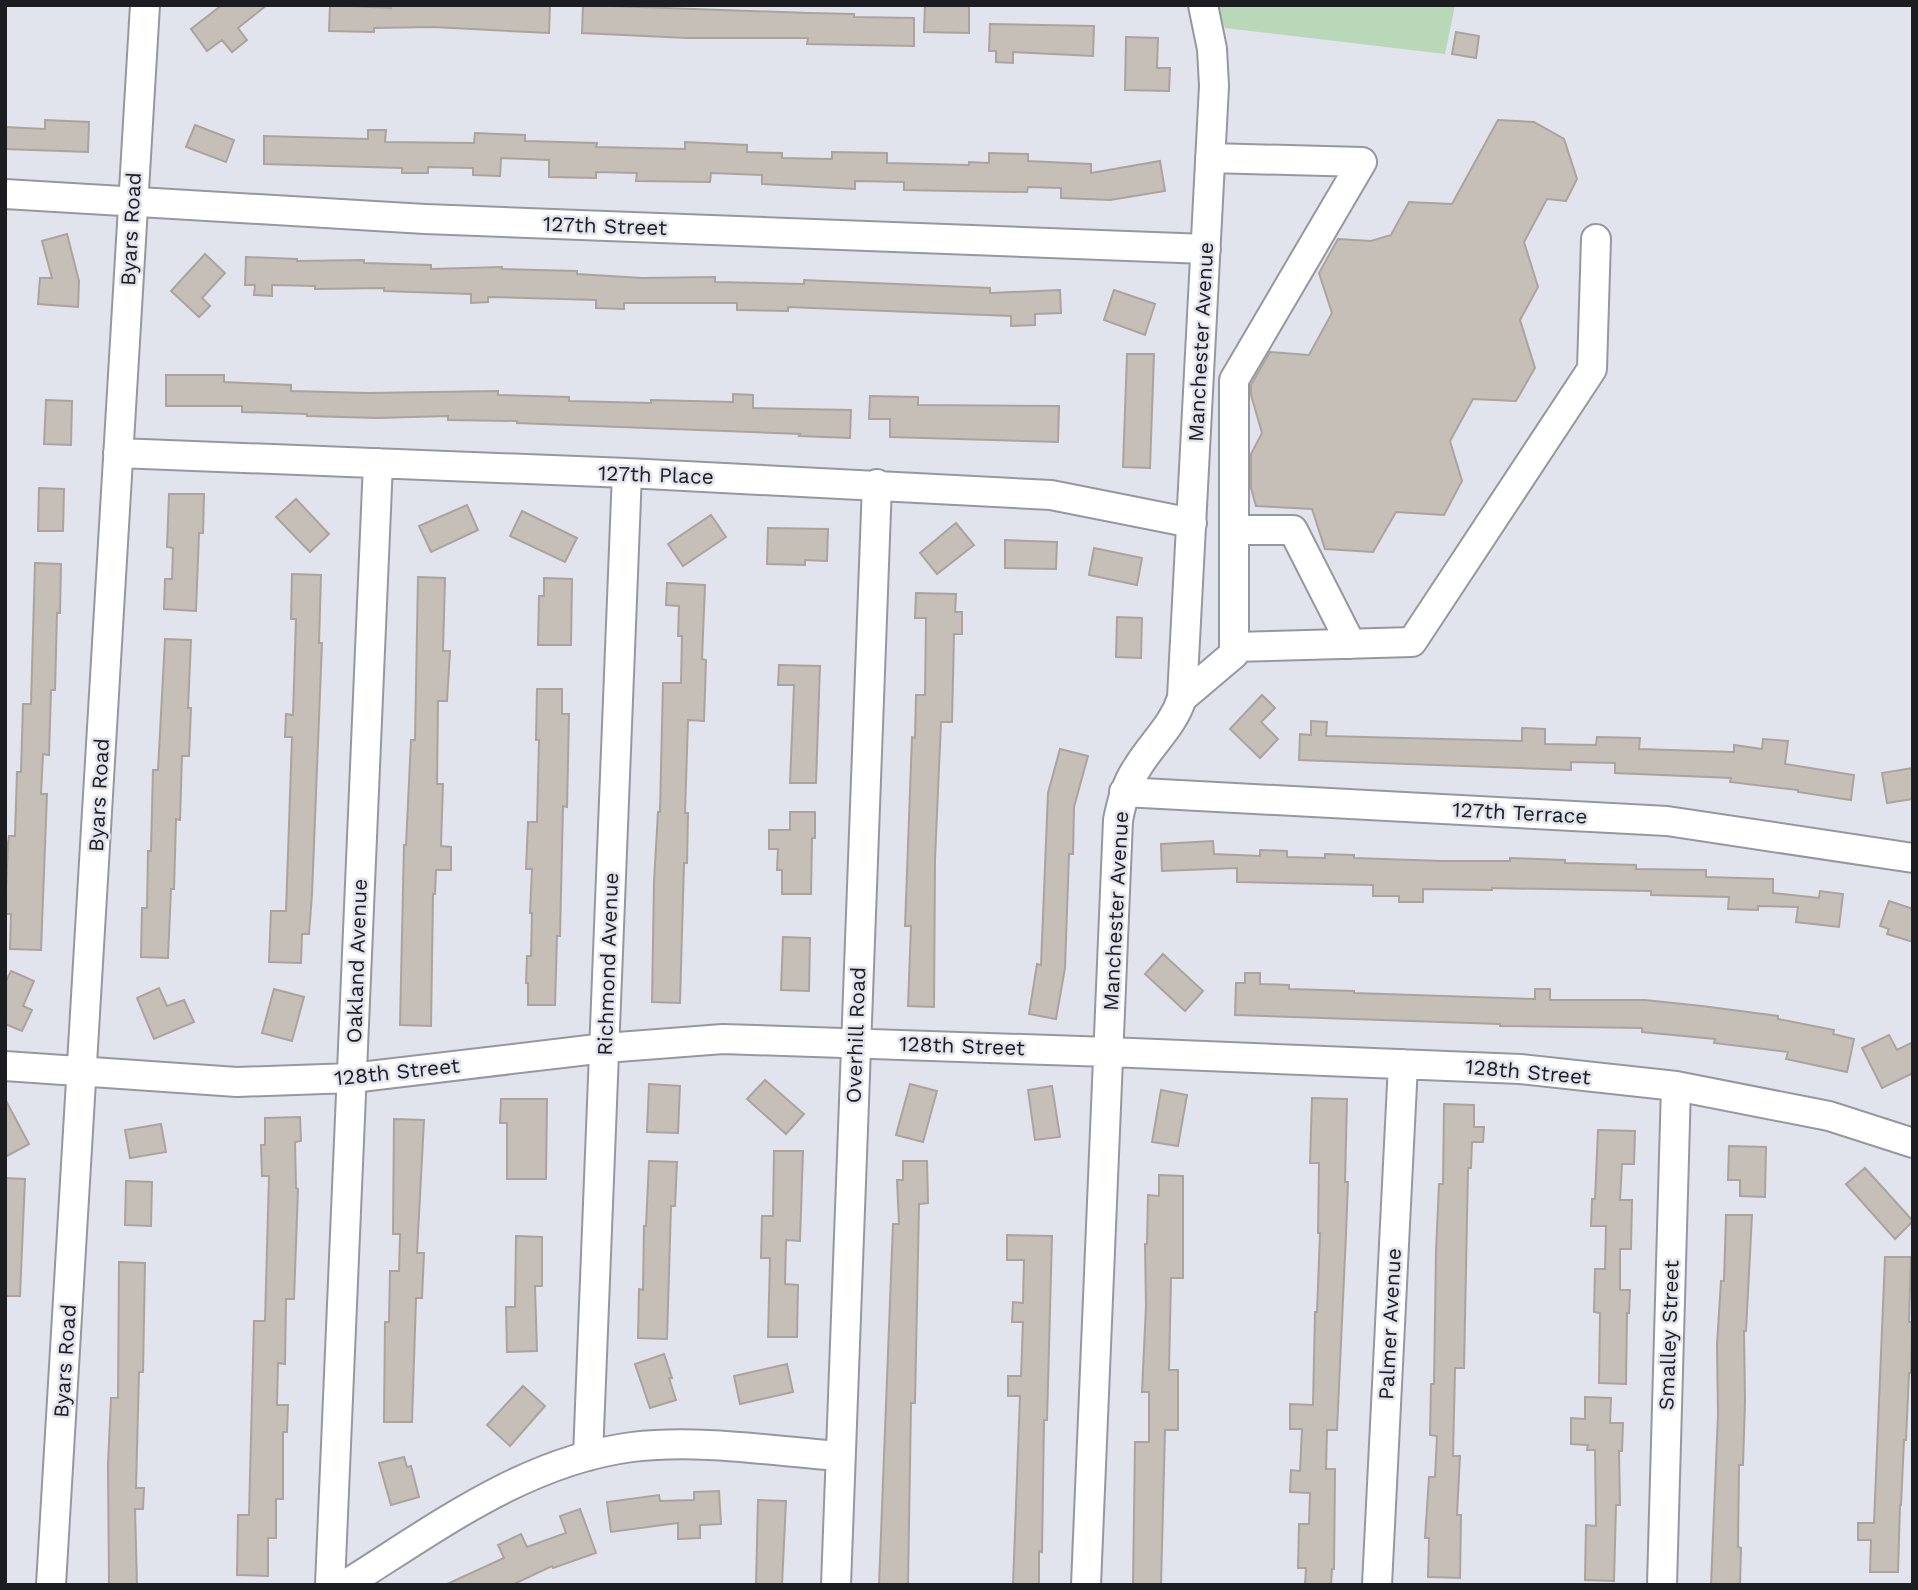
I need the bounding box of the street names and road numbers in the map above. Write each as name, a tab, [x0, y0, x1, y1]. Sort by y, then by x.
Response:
street label: Byars Road	[115, 172, 146, 286]
street label: 127th Street	[543, 211, 668, 240]
street label: Manchester Avenue	[1183, 241, 1218, 443]
street label: 127th Place	[598, 460, 714, 489]
street label: Byars Road	[83, 738, 114, 852]
street label: 127th Terrace	[1452, 796, 1588, 829]
street label: Manchester Avenue	[1098, 810, 1133, 1012]
street label: Richmond Avenue	[592, 872, 623, 1056]
street label: Oakland Avenue	[341, 878, 372, 1044]
street label: Overhill Road	[841, 966, 870, 1104]
street label: 128th Street	[899, 1031, 1025, 1060]
street label: 128th Street	[333, 1052, 461, 1090]
street label: 128th Street	[1464, 1054, 1592, 1089]
street label: Palmer Avenue	[1373, 1247, 1406, 1400]
street label: Smalley Street	[1653, 1259, 1684, 1411]
street label: Byars Road	[48, 1303, 81, 1419]

